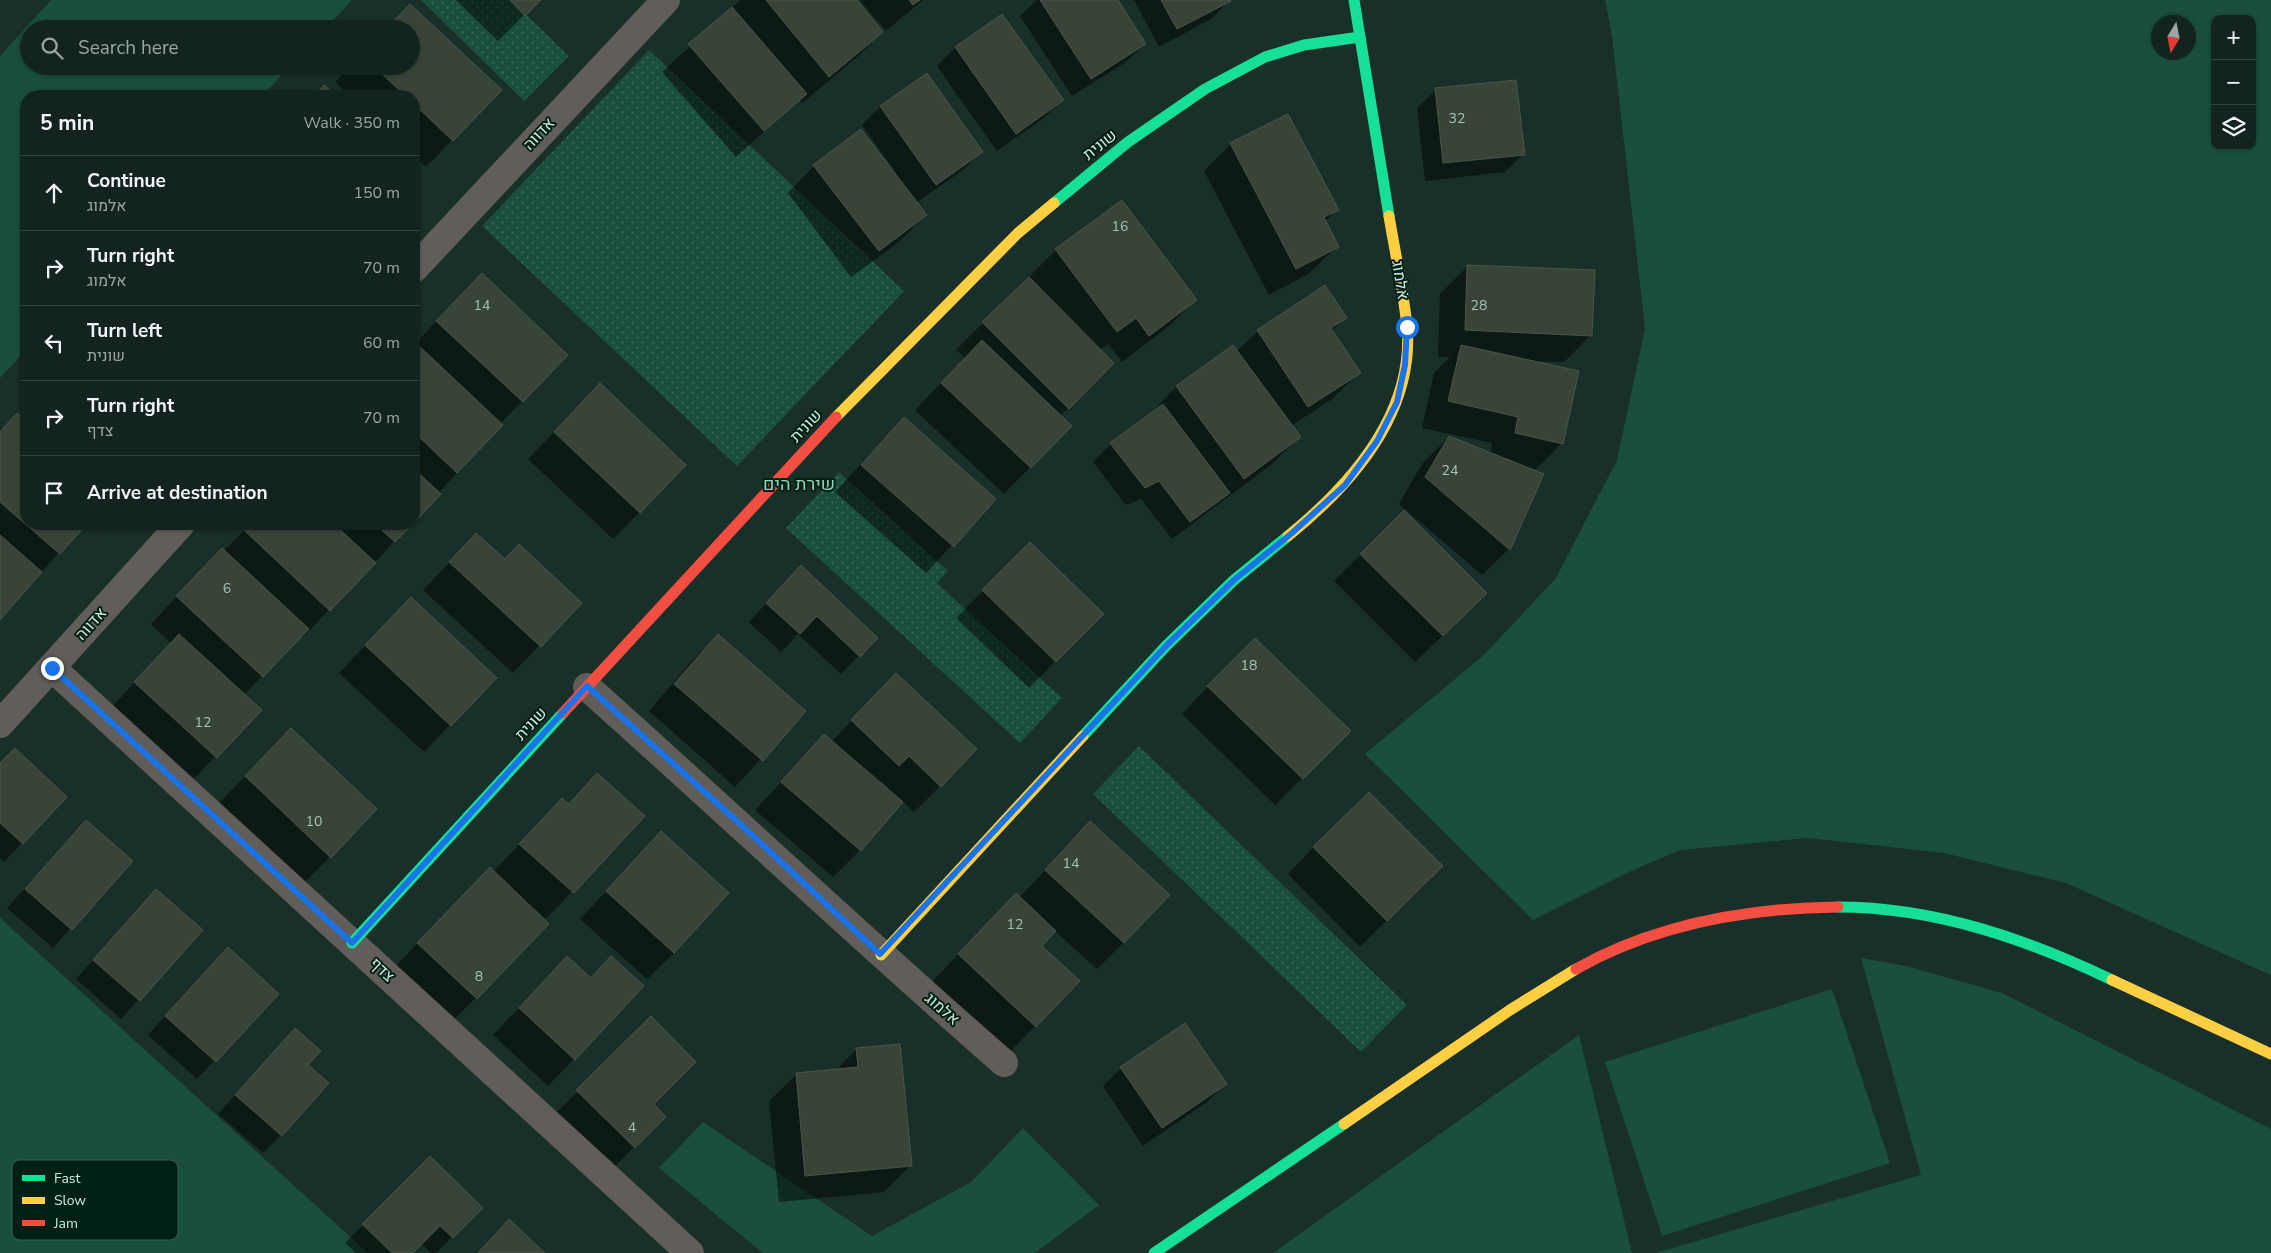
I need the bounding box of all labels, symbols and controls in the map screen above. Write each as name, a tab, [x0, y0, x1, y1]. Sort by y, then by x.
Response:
north arrow	[2151, 15, 2196, 60]
map controls	[2211, 15, 2256, 150]
button: +	[2211, 15, 2256, 60]
search box	[20, 20, 420, 75]
icon: search	[38, 34, 66, 62]
text: Search here	[78, 35, 179, 61]
button: −	[2211, 60, 2256, 105]
button: layers	[2211, 105, 2256, 150]
text: 5 min	[40, 109, 94, 137]
house number: 32	[1449, 109, 1465, 128]
text: Walk · 350 m	[304, 112, 400, 134]
street label: אדווה	[518, 113, 560, 155]
street label: שונית	[1078, 124, 1122, 166]
text: Continue	[87, 168, 166, 194]
icon: ahead	[40, 179, 68, 207]
text: 150 m	[353, 182, 400, 204]
text: אלמוג	[87, 195, 127, 217]
house number: 16	[1112, 217, 1128, 236]
text: Turn right	[87, 243, 174, 269]
icon: right	[40, 254, 68, 282]
text: 70 m	[363, 257, 400, 279]
street label: אלמוג	[1386, 259, 1414, 301]
text: אלמוג	[87, 270, 127, 292]
house number: 14	[474, 296, 490, 315]
house number: 28	[1471, 296, 1487, 315]
route start	[1396, 316, 1419, 339]
text: Turn left	[87, 318, 162, 344]
icon: left	[40, 329, 68, 357]
text: 60 m	[363, 332, 400, 354]
text: שונית	[87, 345, 125, 367]
text: Turn right	[87, 393, 174, 419]
icon: right	[40, 404, 68, 432]
street label: שונית	[785, 405, 827, 447]
text: 70 m	[363, 407, 400, 429]
text: צדף	[87, 420, 114, 442]
house number: 24	[1442, 461, 1458, 480]
district label: שירת הים	[763, 472, 835, 496]
icon: arrive	[40, 479, 68, 507]
text: Arrive at destination	[87, 480, 268, 506]
house number: 6	[223, 579, 231, 598]
street label: אדווה	[70, 603, 112, 645]
house number: 18	[1241, 656, 1257, 675]
route end	[41, 657, 64, 680]
street label: שונית	[510, 703, 552, 745]
house number: 12	[195, 713, 211, 732]
house number: 10	[306, 812, 322, 831]
house number: 14	[1063, 854, 1079, 873]
house number: 12	[1007, 915, 1023, 934]
street label: צדף	[365, 953, 399, 987]
house number: 8	[475, 967, 483, 986]
street label: אלמוג	[920, 988, 964, 1030]
house number: 4	[628, 1118, 636, 1137]
legend	[12, 1160, 178, 1240]
text: Fast	[54, 1169, 80, 1188]
text: Slow	[54, 1191, 86, 1210]
text: Jam	[53, 1214, 78, 1233]

